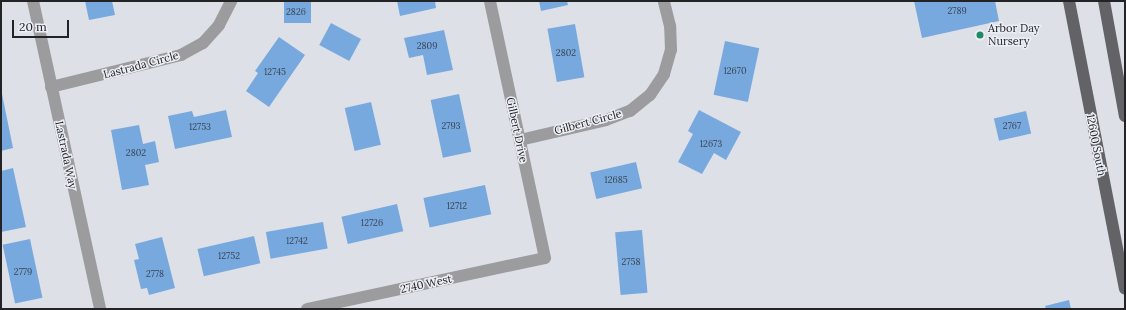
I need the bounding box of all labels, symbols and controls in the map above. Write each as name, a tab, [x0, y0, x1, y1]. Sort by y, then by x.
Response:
house number: 2789	[947, 6, 967, 16]
house number: 2826	[286, 7, 306, 17]
scale bar	[14, 12, 71, 38]
text: 20 m	[19, 19, 47, 34]
place label: Arbor Day Nursery	[988, 22, 1040, 48]
marker: Arbor Day Nursery	[975, 30, 985, 40]
house number: 2809	[417, 41, 437, 51]
house number: 2802	[556, 48, 576, 58]
street label: Lastrada Circle	[102, 49, 180, 81]
house number: 12670	[724, 66, 746, 76]
house number: 12745	[264, 67, 286, 77]
street label: Gilbert Drive	[504, 96, 530, 164]
street label: Gilbert Circle	[553, 107, 623, 137]
street label: 12600 South	[1084, 113, 1108, 177]
street label: Lastrada Way	[52, 120, 80, 190]
house number: 2793	[441, 121, 461, 131]
house number: 2767	[1003, 121, 1021, 131]
house number: 12753	[189, 122, 211, 132]
house number: 12673	[700, 139, 722, 149]
house number: 2802	[126, 148, 146, 158]
house number: 12685	[604, 175, 628, 185]
house number: 12712	[447, 201, 467, 211]
house number: 12726	[361, 218, 383, 228]
house number: 12742	[286, 236, 308, 246]
house number: 12752	[218, 251, 240, 261]
house number: 2758	[622, 257, 640, 267]
house number: 2779	[14, 267, 32, 277]
house number: 2778	[146, 269, 164, 279]
street label: 2740 West	[399, 272, 453, 296]

